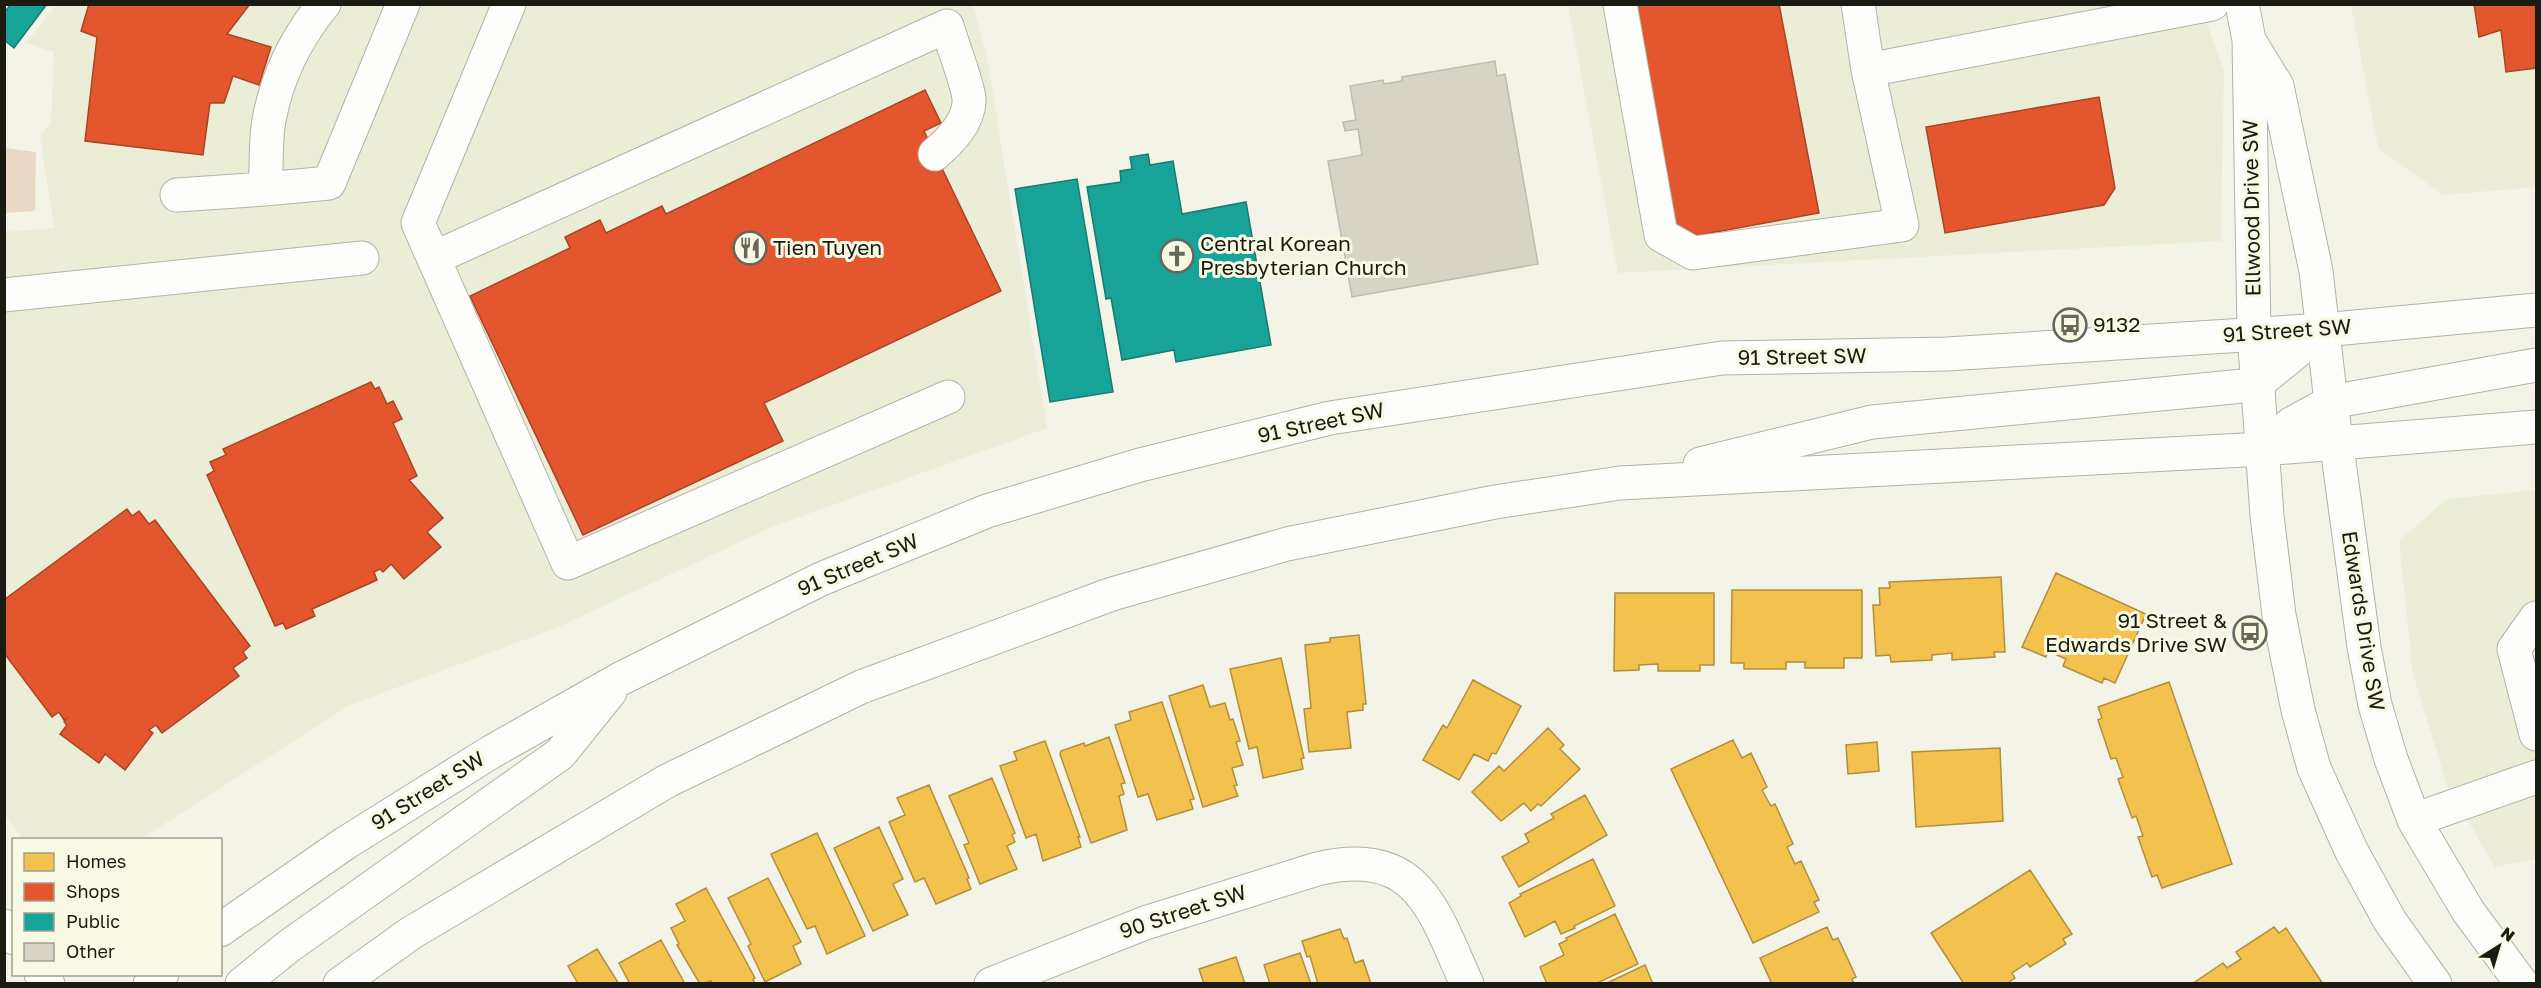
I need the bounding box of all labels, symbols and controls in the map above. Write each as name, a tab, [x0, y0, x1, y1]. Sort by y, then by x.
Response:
street label: Ellwood Drive SW	[2236, 119, 2266, 297]
restaurant icon: Tien Tuyen	[732, 230, 768, 266]
place label: Central Korean Presbyterian Church	[1200, 230, 1407, 280]
place label: Tien Tuyen	[773, 234, 882, 260]
church icon: Central Korean Presbyterian Church	[1159, 238, 1195, 274]
bus stop icon: 9132	[2052, 307, 2088, 343]
place label: 9132	[2093, 311, 2140, 337]
street label: 91 Street SW	[2222, 313, 2352, 347]
street label: 91 Street SW	[1737, 342, 1867, 370]
street label: 91 Street SW	[1255, 396, 1387, 448]
street label: 91 Street SW	[793, 527, 922, 601]
street label: Edwards Drive SW	[2337, 529, 2391, 713]
place label: 91 Street & Edwards Drive SW	[2045, 607, 2227, 657]
bus stop icon: 91 Street & Edwards Drive SW	[2232, 615, 2268, 651]
street label: 91 Street SW	[366, 745, 489, 835]
legend	[12, 838, 222, 976]
text: Homes	[66, 850, 126, 872]
street label: 90 Street SW	[1116, 878, 1249, 944]
text: Shops	[66, 880, 120, 902]
text: Public	[66, 910, 120, 932]
north arrow	[2469, 916, 2529, 976]
text: N	[2497, 922, 2519, 946]
text: Other	[66, 940, 115, 962]

